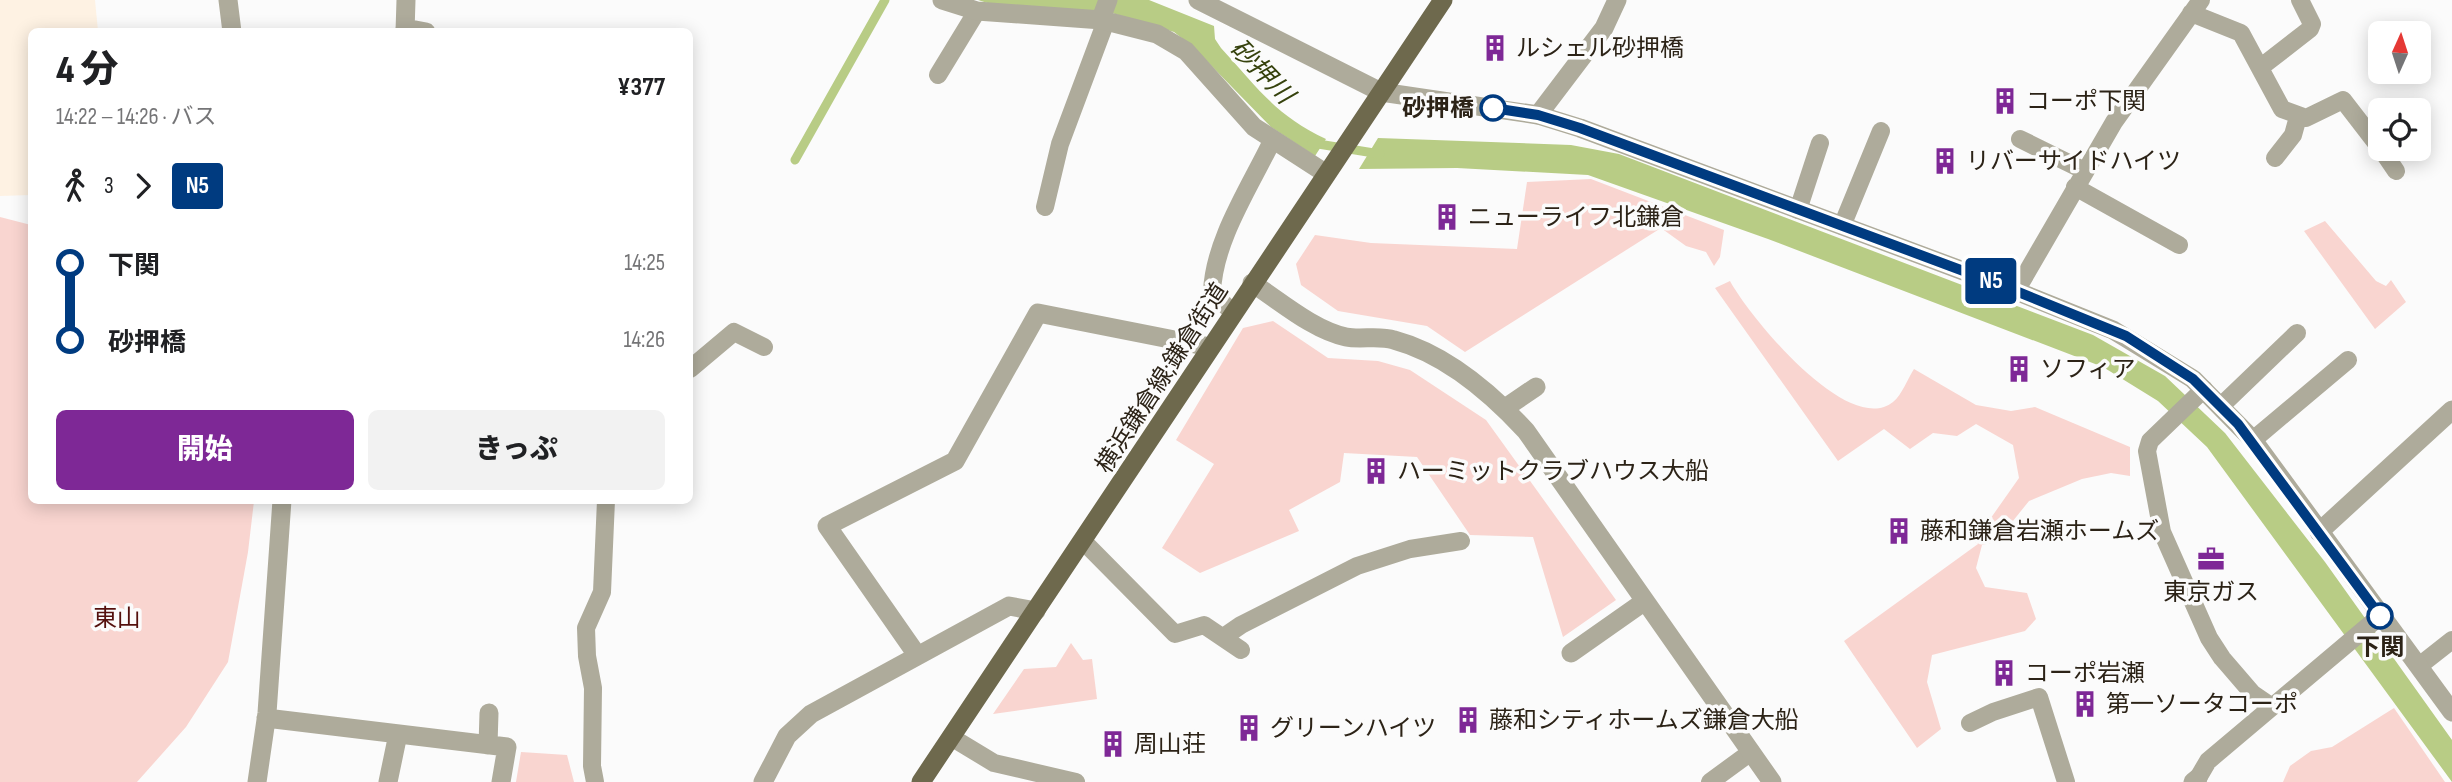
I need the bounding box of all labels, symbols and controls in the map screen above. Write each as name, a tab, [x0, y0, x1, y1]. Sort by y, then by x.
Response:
north arrow	[2368, 21, 2431, 84]
map controls	[2368, 21, 2431, 161]
water label: 砂押川	[1223, 33, 1301, 113]
building icon: ルシェル砂押橋	[1480, 33, 1510, 63]
place label: ルシェル砂押橋	[1516, 34, 1684, 63]
text: 4 分	[56, 48, 118, 93]
text: ¥377	[617, 72, 665, 103]
building icon: コーポ下関	[1990, 86, 2020, 116]
place label: コーポ下関	[2026, 87, 2146, 116]
place label: 砂押橋	[1402, 94, 1474, 123]
marker: 砂押橋	[1480, 95, 1506, 121]
button: locate	[2368, 98, 2431, 161]
text: 14:22 – 14:26 · バス	[56, 103, 217, 131]
building icon: リバーサイドハイツ	[1930, 146, 1960, 176]
place label: リバーサイドハイツ	[1966, 147, 2181, 176]
icon: walk	[56, 167, 94, 205]
icon: forward	[124, 167, 162, 205]
text: N5	[186, 171, 209, 200]
text: 3	[104, 172, 114, 200]
building icon: ニューライフ北鎌倉	[1432, 202, 1462, 232]
place label: ニューライフ北鎌倉	[1468, 203, 1684, 232]
text: 14:25	[624, 249, 665, 277]
text: 下関	[108, 251, 160, 282]
line badge: N5	[1960, 258, 2022, 304]
text: N5	[1979, 266, 2003, 295]
street label: 横浜鎌倉線;鎌倉街道	[1090, 278, 1234, 478]
text: 14:26	[623, 326, 665, 354]
text: 砂押橋	[108, 328, 186, 359]
building icon: ソフィア	[2004, 354, 2034, 384]
place label: ソフィア	[2040, 355, 2136, 384]
button: 開始	[56, 410, 354, 490]
button: きっぷ	[368, 410, 665, 490]
building icon: ハーミットクラブハウス大船	[1361, 456, 1391, 486]
place label: ハーミットクラブハウス大船	[1397, 457, 1709, 486]
building icon: 藤和鎌倉岩瀬ホームズ	[1884, 516, 1914, 546]
place label: 藤和鎌倉岩瀬ホームズ	[1920, 517, 2159, 546]
office icon: 東京ガス	[2196, 544, 2226, 574]
place label: 東京ガス	[2163, 578, 2259, 607]
marker: 下関	[2367, 603, 2393, 629]
park label: 東山	[93, 604, 141, 633]
place label: 下関	[2356, 633, 2404, 662]
building icon: コーポ岩瀬	[1989, 658, 2019, 688]
place label: コーポ岩瀬	[2025, 659, 2145, 688]
building icon: 第一ソータコーポ	[2070, 689, 2100, 719]
place label: 第一ソータコーポ	[2106, 690, 2298, 719]
building icon: 藤和シティホームズ鎌倉大船	[1453, 705, 1483, 735]
place label: 藤和シティホームズ鎌倉大船	[1489, 706, 1799, 735]
building icon: グリーンハイツ	[1234, 713, 1264, 743]
place label: グリーンハイツ	[1270, 714, 1436, 743]
building icon: 周山荘	[1098, 729, 1128, 759]
place label: 周山荘	[1134, 730, 1206, 759]

